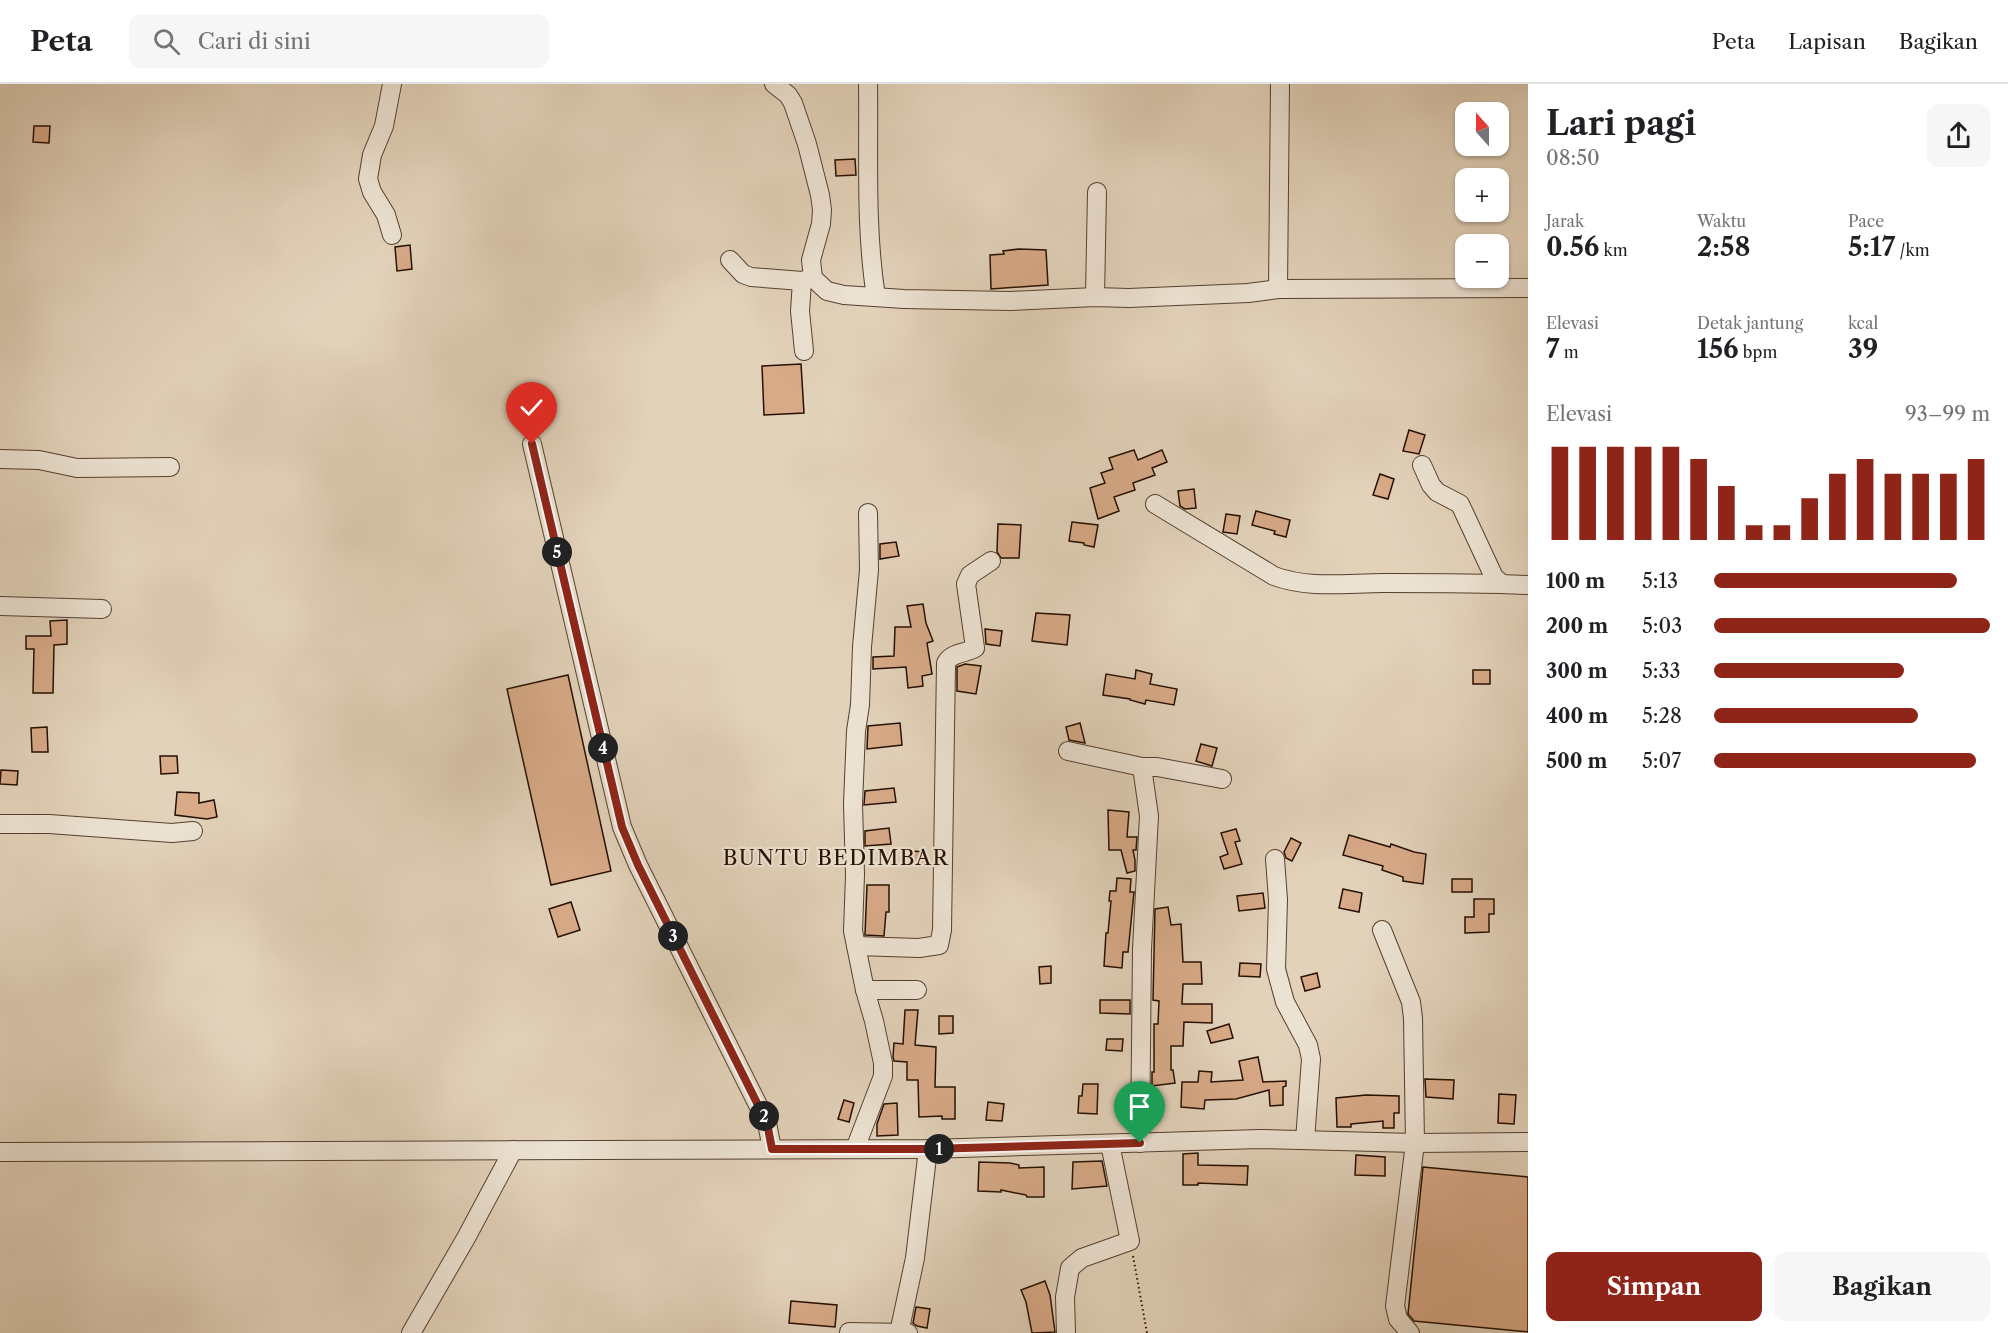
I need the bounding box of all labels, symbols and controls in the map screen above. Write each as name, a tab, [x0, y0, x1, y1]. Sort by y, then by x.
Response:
search box	[129, 14, 549, 68]
text: Peta	[30, 24, 93, 58]
icon: search	[150, 25, 183, 58]
text: Cari di sini	[198, 28, 311, 55]
text: Peta	[1712, 29, 1755, 54]
text: Lapisan	[1788, 29, 1866, 54]
text: Bagikan	[1899, 29, 1978, 54]
north arrow	[1455, 102, 1509, 156]
map controls	[1455, 102, 1509, 288]
text: Lari pagi	[1546, 103, 1696, 144]
button: share	[1927, 104, 1990, 167]
text: 08:50	[1546, 146, 1600, 170]
button: +	[1455, 168, 1509, 222]
text: Jarak	[1546, 211, 1584, 231]
text: Waktu	[1697, 211, 1746, 231]
text: Pace	[1848, 211, 1884, 231]
text: 0.56	[1546, 231, 1599, 263]
text: 2:58	[1697, 231, 1750, 263]
text: 5:17	[1848, 231, 1895, 263]
button: −	[1455, 234, 1509, 288]
text: km	[1599, 240, 1628, 260]
text: /km	[1895, 240, 1930, 260]
text: Elevasi	[1546, 313, 1599, 333]
text: Detak jantung	[1697, 313, 1803, 333]
text: kcal	[1848, 313, 1878, 333]
text: 7	[1546, 333, 1560, 365]
text: 156	[1697, 333, 1739, 365]
text: 39	[1848, 333, 1878, 365]
text: m	[1560, 342, 1579, 362]
text: bpm	[1739, 342, 1777, 362]
pin	[506, 382, 557, 444]
icon: check	[515, 391, 548, 424]
text: Elevasi	[1546, 402, 1612, 426]
text: 93–99 m	[1905, 402, 1990, 426]
pin: 5	[542, 537, 572, 567]
text: 5	[553, 542, 561, 562]
text: 100 m	[1546, 569, 1605, 593]
text: 5:13	[1642, 569, 1678, 593]
text: 200 m	[1546, 614, 1608, 638]
text: 5:03	[1642, 614, 1682, 638]
text: 300 m	[1546, 659, 1608, 683]
text: 5:33	[1642, 659, 1681, 683]
text: 400 m	[1546, 704, 1608, 728]
text: 5:28	[1642, 704, 1682, 728]
pin: 4	[588, 733, 618, 763]
text: 4	[598, 738, 608, 758]
text: 500 m	[1546, 749, 1607, 773]
text: 5:07	[1642, 749, 1681, 773]
district label: BUNTU BEDIMBAR	[723, 845, 949, 870]
pin: 3	[658, 921, 688, 951]
text: 3	[668, 926, 678, 946]
pin	[1114, 1081, 1165, 1143]
icon: arrive	[1123, 1090, 1156, 1123]
pin: 2	[749, 1101, 779, 1131]
text: 2	[759, 1106, 769, 1126]
pin: 1	[924, 1134, 954, 1164]
text: 1	[935, 1139, 943, 1159]
button: Simpan	[1546, 1252, 1762, 1321]
button: Bagikan	[1774, 1252, 1990, 1321]

